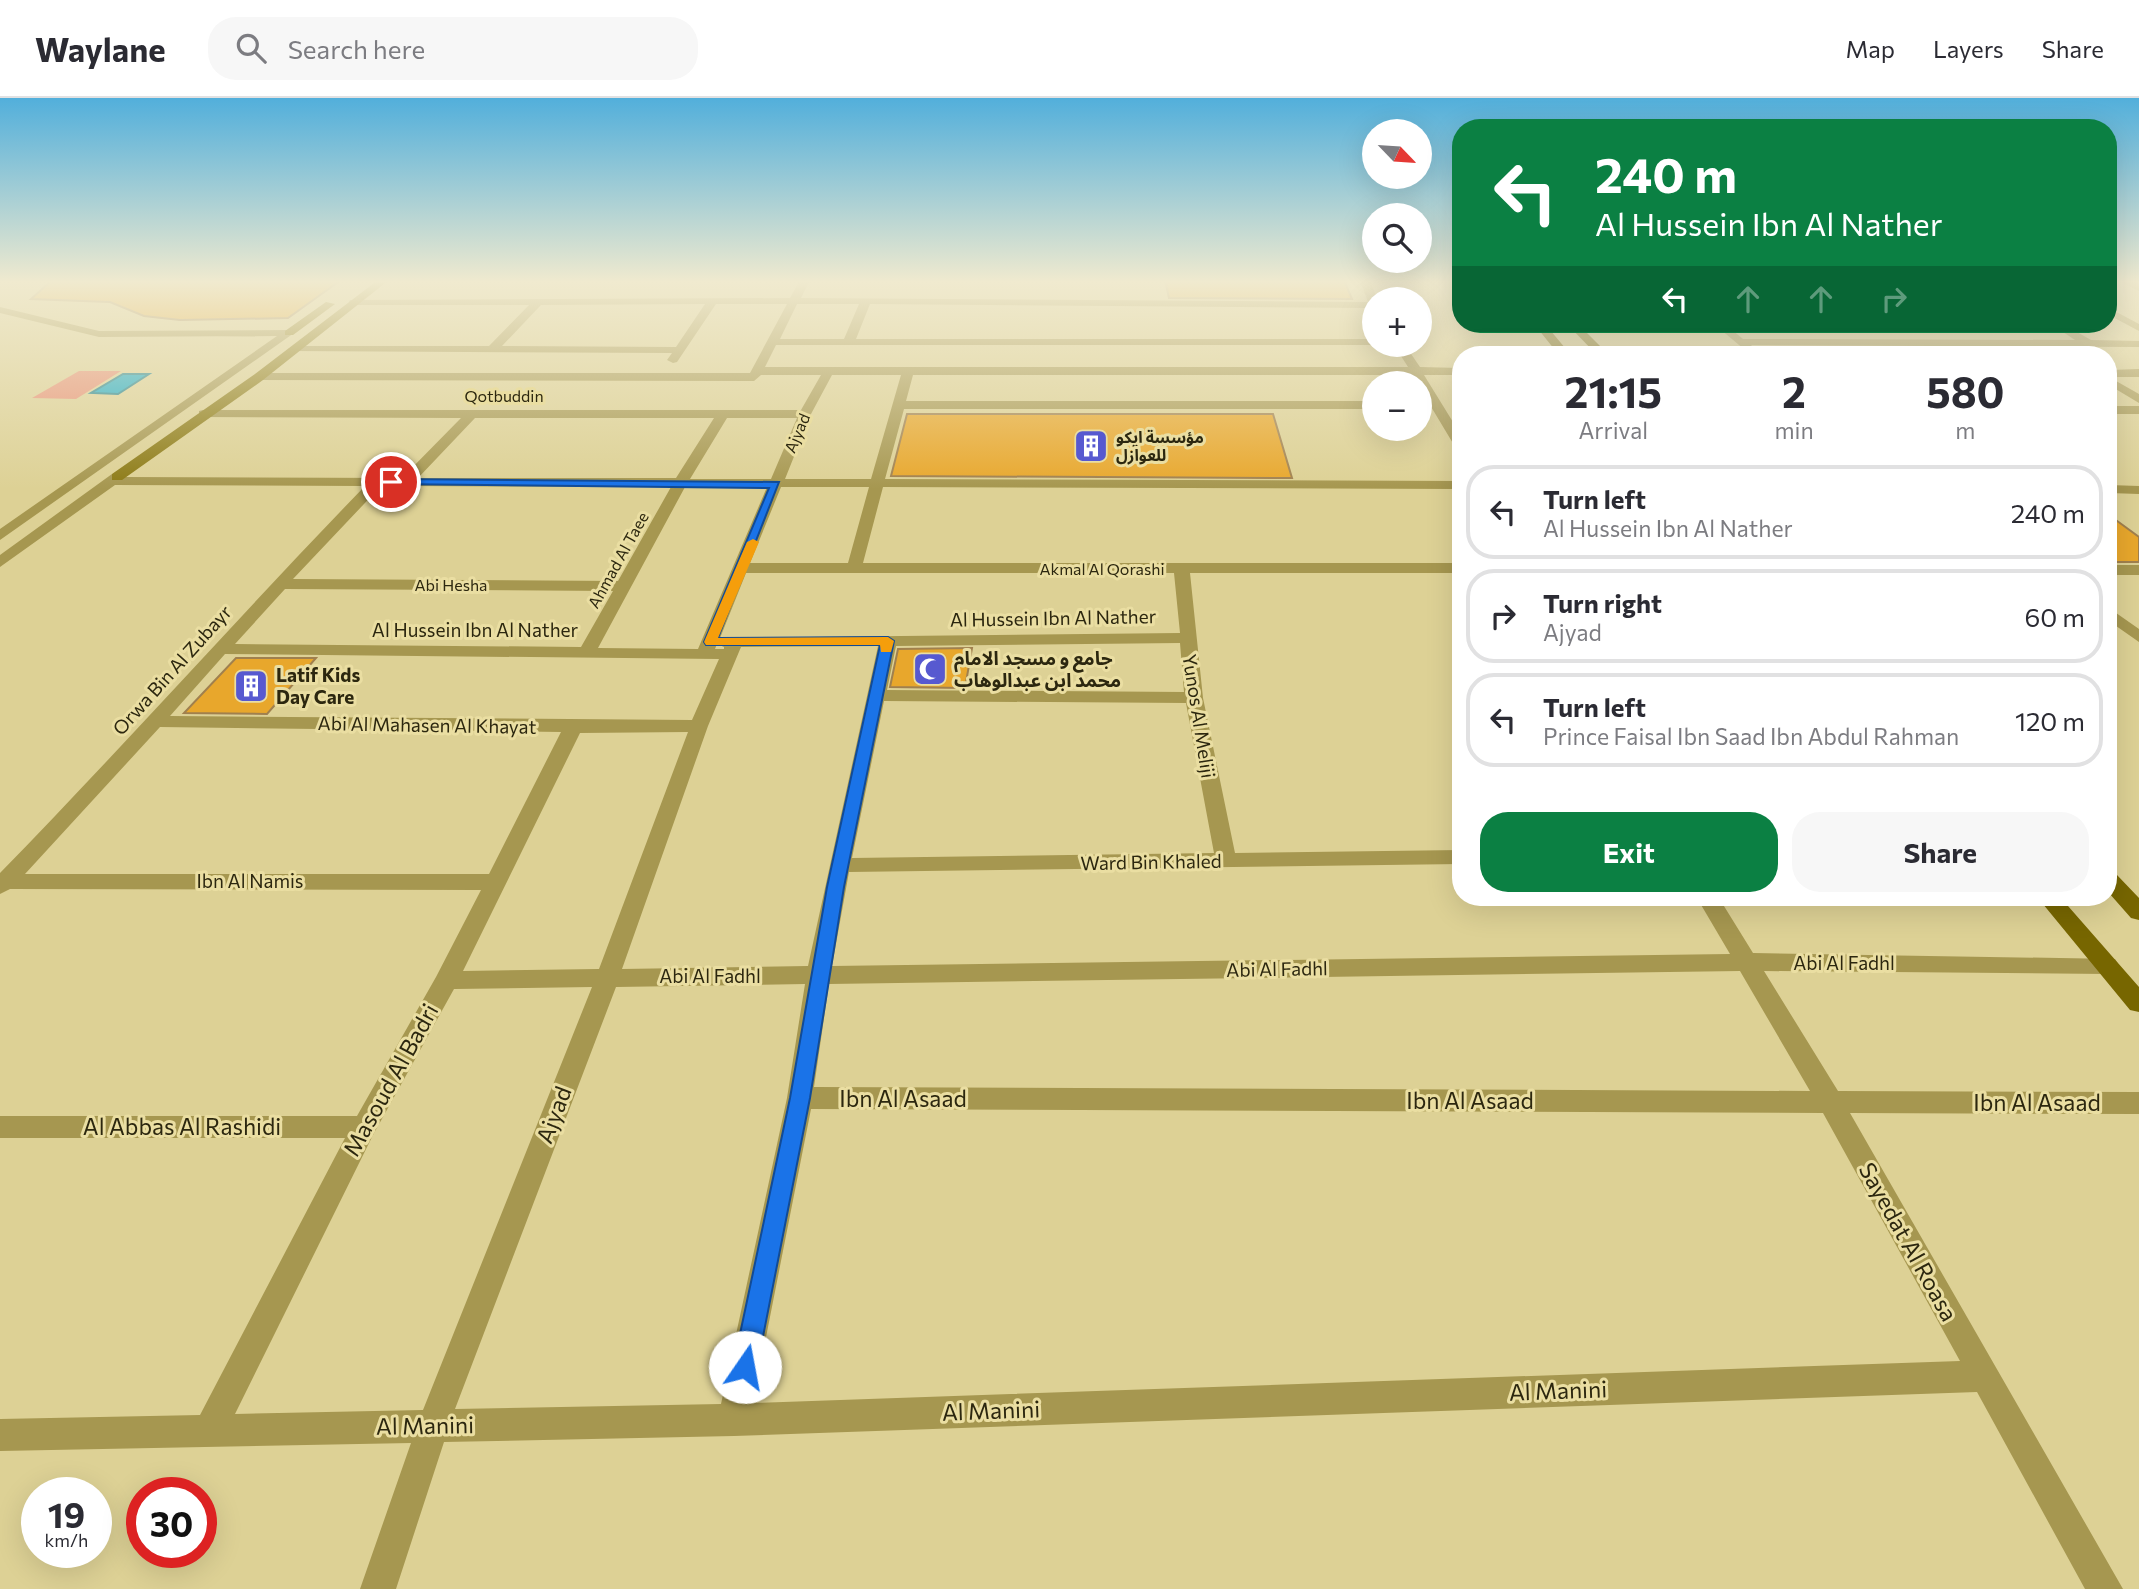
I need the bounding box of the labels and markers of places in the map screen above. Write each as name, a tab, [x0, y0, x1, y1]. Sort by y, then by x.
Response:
building icon: مؤسسة ايكو للعوازل	[1072, 427, 1110, 465]
place label: مؤسسة ايكو للعوازل	[1116, 427, 1204, 465]
pin	[361, 452, 421, 512]
place label: جامع و مسجد الامام محمد ابن عبدالوهاب	[954, 646, 1121, 691]
mosque icon: جامع و مسجد الامام محمد ابن عبدالوهاب	[911, 650, 949, 688]
place label: Latif Kids Day Care	[276, 663, 360, 708]
building icon: Latif Kids Day Care	[232, 667, 270, 705]

